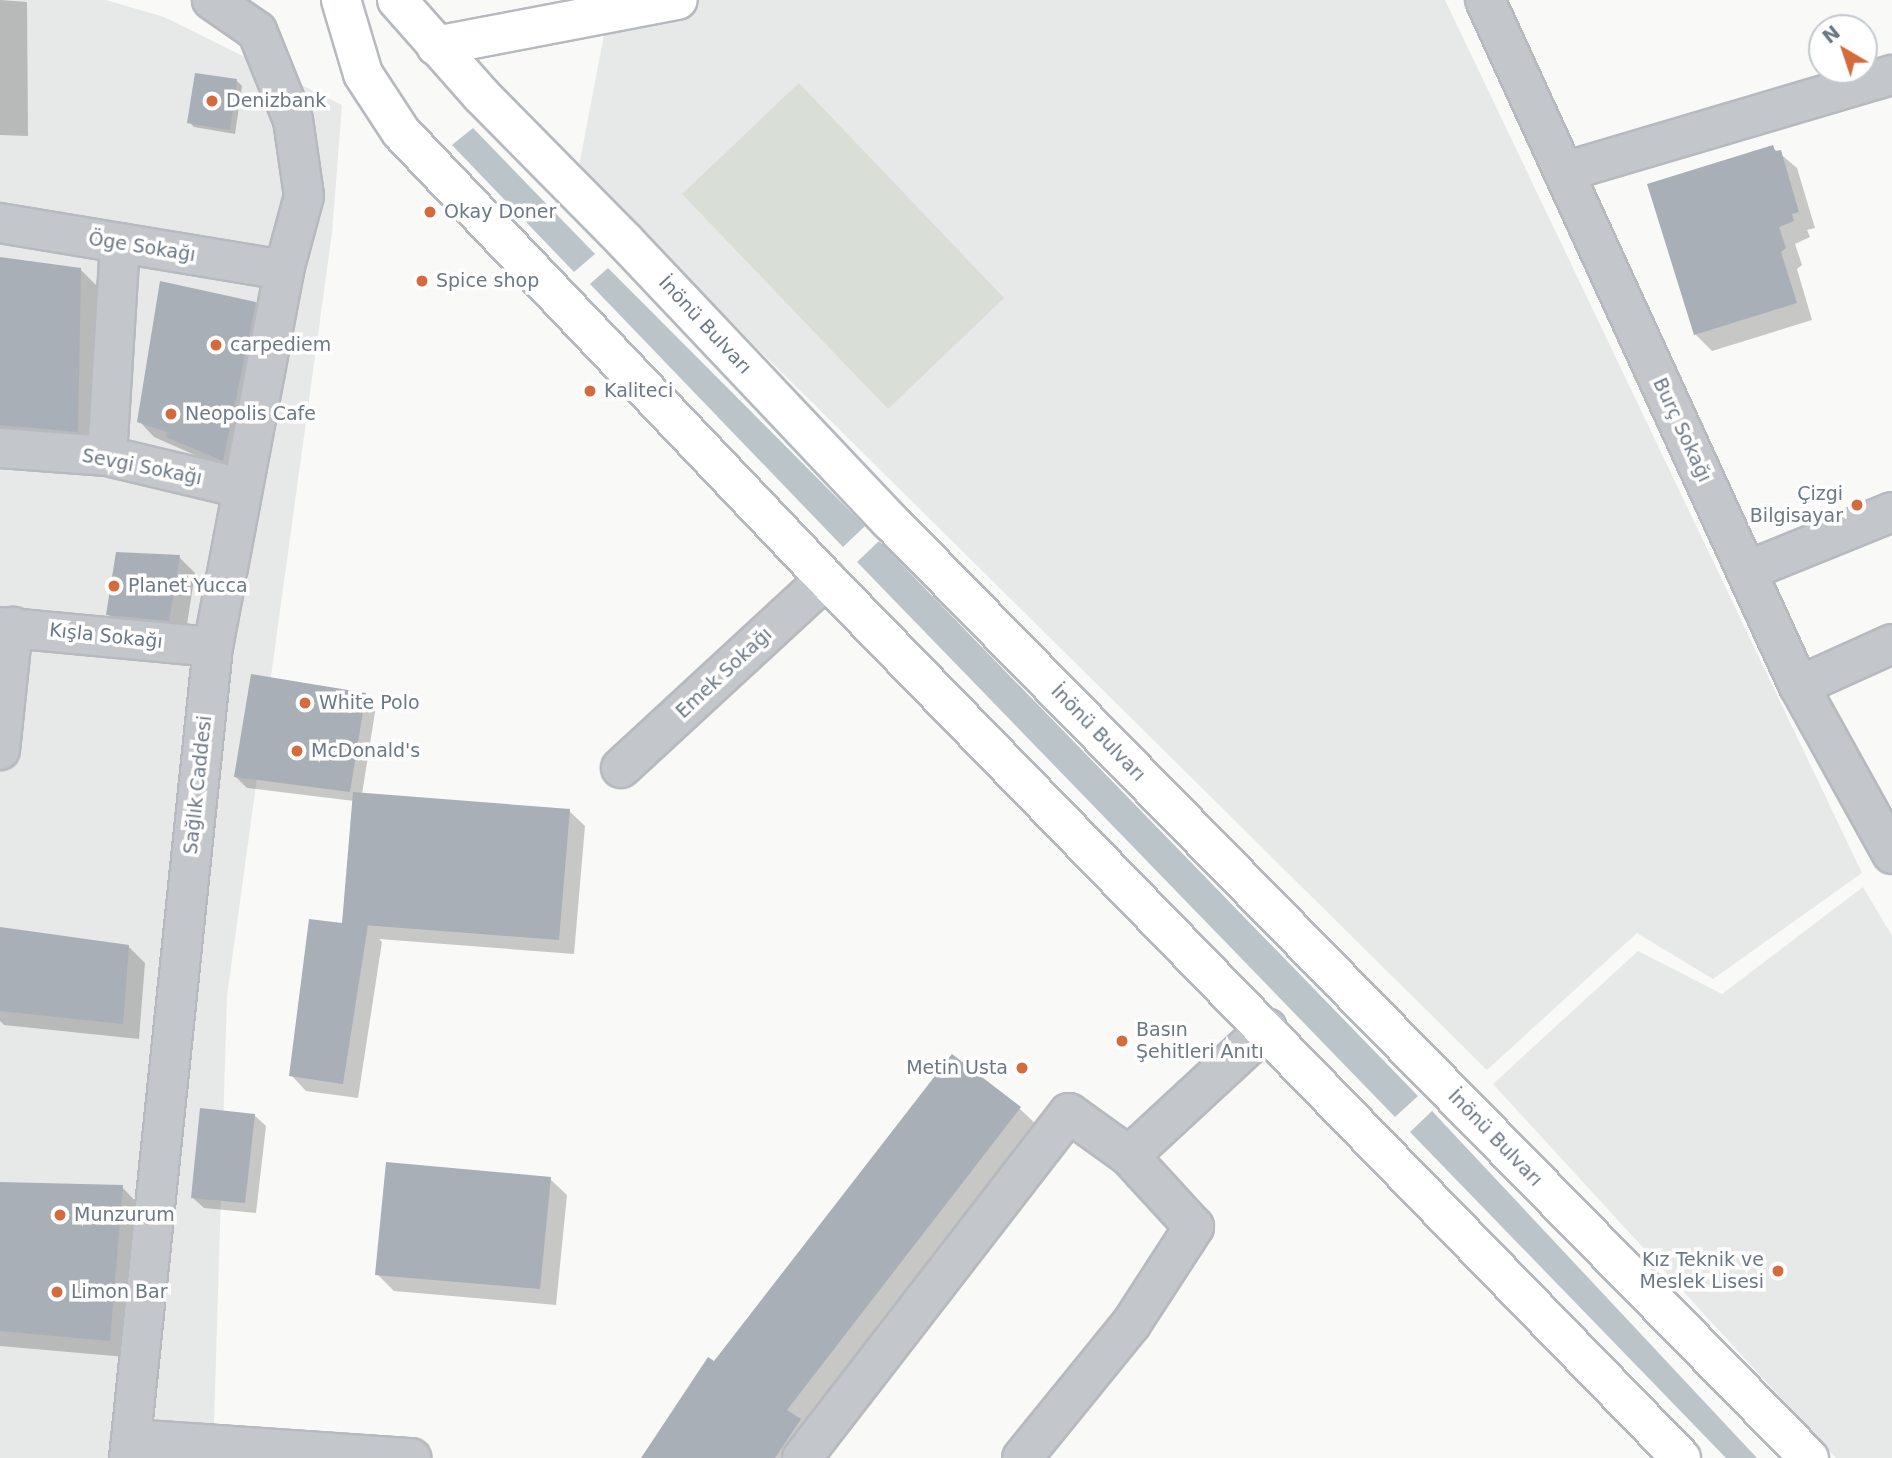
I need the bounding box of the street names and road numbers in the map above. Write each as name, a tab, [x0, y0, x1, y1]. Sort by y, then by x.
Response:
street label: Öge Sokağı	[87, 227, 197, 267]
street label: İnönü Bulvarı	[654, 271, 756, 379]
street label: Burç Sokağı	[1648, 374, 1716, 486]
street label: Sevgi Sokağı	[80, 444, 204, 490]
street label: Kışla Sokağı	[48, 619, 164, 653]
street label: Emek Sokağı	[671, 623, 777, 723]
street label: İnönü Bulvarı	[1046, 680, 1150, 786]
street label: Sağlık Caddesi	[179, 715, 217, 855]
street label: İnönü Bulvarı	[1443, 1085, 1547, 1191]

